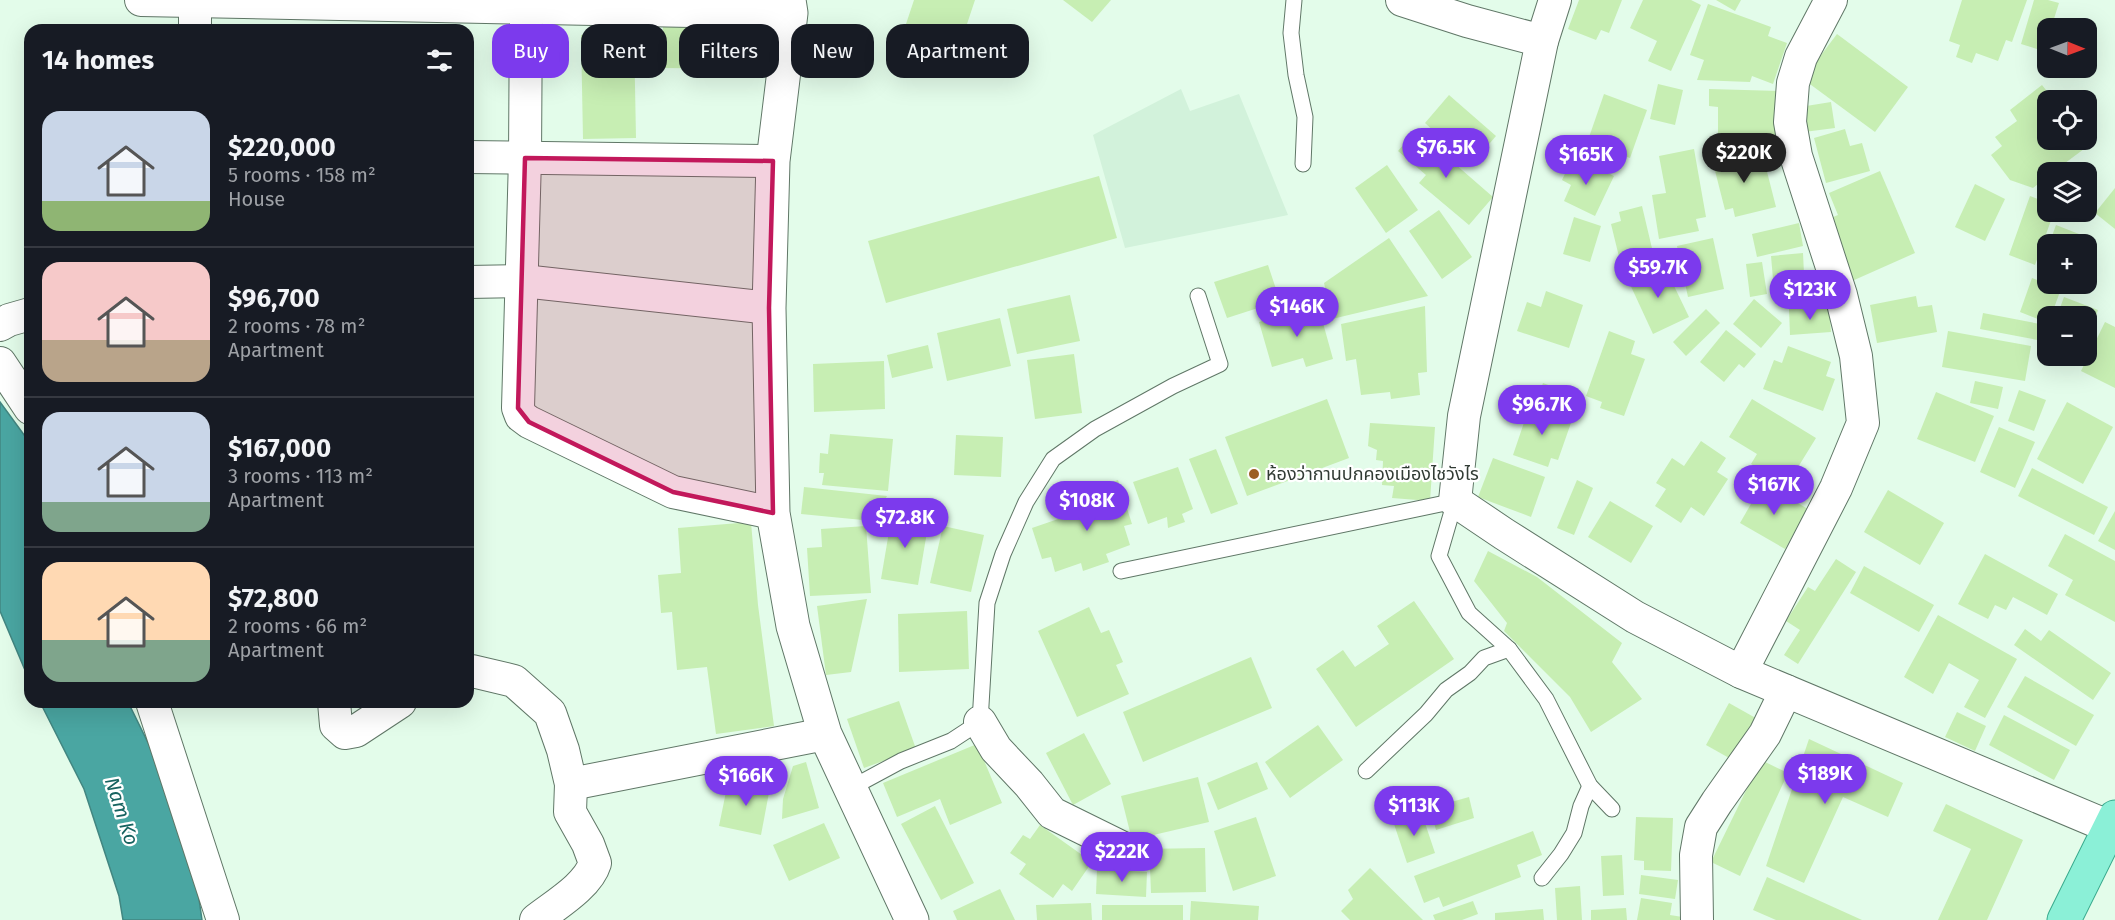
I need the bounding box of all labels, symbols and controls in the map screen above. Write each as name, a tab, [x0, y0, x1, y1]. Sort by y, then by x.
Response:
north arrow	[2037, 18, 2097, 78]
map controls	[2037, 18, 2097, 366]
chip: Buy	[492, 24, 569, 78]
chip: Rent	[581, 24, 667, 78]
chip: Filters	[679, 24, 779, 78]
chip: New	[791, 24, 874, 78]
chip: Apartment	[886, 24, 1029, 78]
icon: filters	[423, 44, 456, 77]
text: 14 homes	[42, 45, 154, 76]
button: locate	[2037, 90, 2097, 150]
pin: $76.5K	[1397, 128, 1495, 179]
text: $220,000	[228, 132, 336, 163]
pin: $220K	[1702, 133, 1786, 184]
icon: home	[90, 135, 162, 207]
text: $76.5K	[1416, 135, 1476, 159]
pin: $165K	[1544, 135, 1628, 186]
text: $220K	[1716, 140, 1772, 164]
text: $165K	[1559, 142, 1613, 166]
button: layers	[2037, 162, 2097, 222]
text: 5 rooms · 158 m²	[228, 163, 376, 187]
text: House	[228, 187, 285, 211]
button: +	[2037, 234, 2097, 294]
pin: $59.7K	[1609, 248, 1707, 299]
text: $59.7K	[1628, 255, 1688, 279]
pin: $123K	[1768, 270, 1852, 321]
text: $123K	[1784, 277, 1836, 301]
text: $96,700	[228, 283, 320, 314]
icon: home	[90, 286, 162, 358]
pin: $146K	[1255, 287, 1339, 338]
text: $146K	[1270, 294, 1324, 318]
button: −	[2037, 306, 2097, 366]
text: 2 rooms · 78 m²	[228, 314, 365, 338]
text: Apartment	[228, 338, 324, 362]
pin: $96.7K	[1493, 385, 1591, 436]
text: $96.7K	[1512, 392, 1572, 416]
text: $167,000	[228, 433, 331, 464]
icon: home	[90, 436, 162, 508]
place label: ห้องว่ากานปกคองเมืองไชวังไร	[1266, 463, 1479, 485]
text: 3 rooms · 113 m²	[228, 464, 373, 488]
pin: $167K	[1732, 465, 1816, 516]
marker: ห้องว่ากานปกคองเมืองไชวังไร	[1247, 467, 1261, 481]
text: $167K	[1748, 472, 1800, 496]
pin: $108K	[1045, 481, 1129, 532]
text: Apartment	[228, 488, 324, 512]
text: $108K	[1059, 488, 1115, 512]
pin: $72.8K	[856, 498, 954, 549]
text: $72.8K	[875, 505, 935, 529]
text: $72,800	[228, 583, 319, 614]
icon: home	[90, 586, 162, 658]
text: 2 rooms · 66 m²	[228, 614, 367, 638]
text: Apartment	[228, 638, 324, 662]
pin: $189K	[1783, 754, 1867, 805]
pin: $166K	[704, 756, 788, 807]
text: $189K	[1798, 761, 1852, 785]
text: $166K	[719, 763, 773, 787]
water label: Nam Ko	[100, 774, 144, 848]
pin: $113K	[1372, 786, 1456, 837]
text: $113K	[1388, 793, 1440, 817]
pin: $222K	[1080, 832, 1164, 883]
text: $222K	[1095, 839, 1149, 863]

